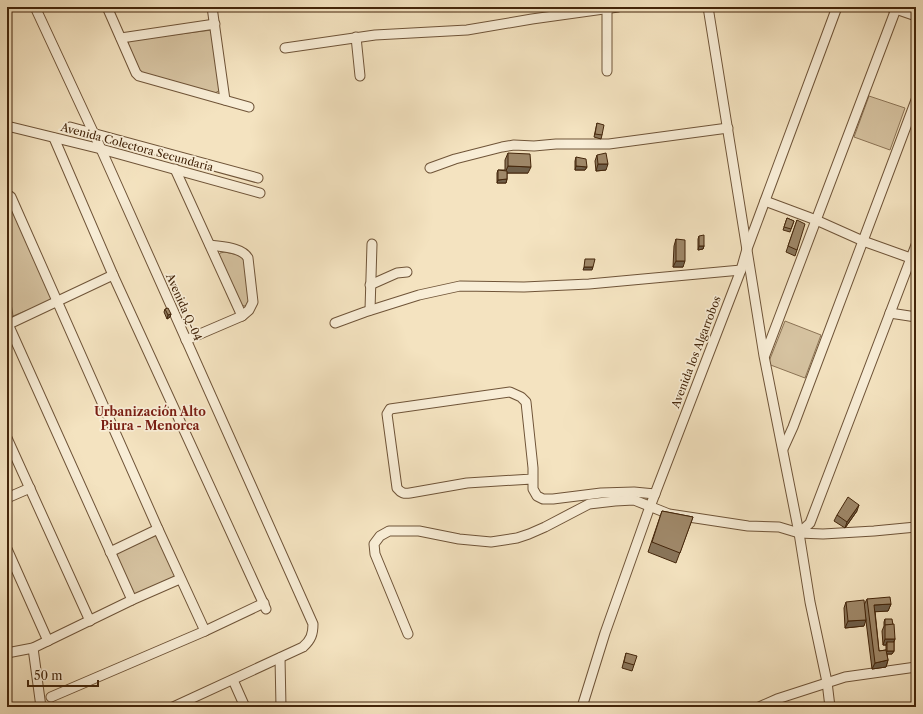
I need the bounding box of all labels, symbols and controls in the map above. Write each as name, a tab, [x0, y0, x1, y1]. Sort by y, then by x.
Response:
street label: Avenida Colectora Secundaria	[58, 120, 215, 174]
street label: Avenida Q-04	[162, 270, 205, 343]
street label: Avenida los Algarrobos	[668, 294, 724, 411]
district label: Urbanización Alto Piura - Menorca	[94, 404, 206, 433]
scale bar	[28, 662, 98, 688]
text: 50 m	[34, 668, 63, 683]

